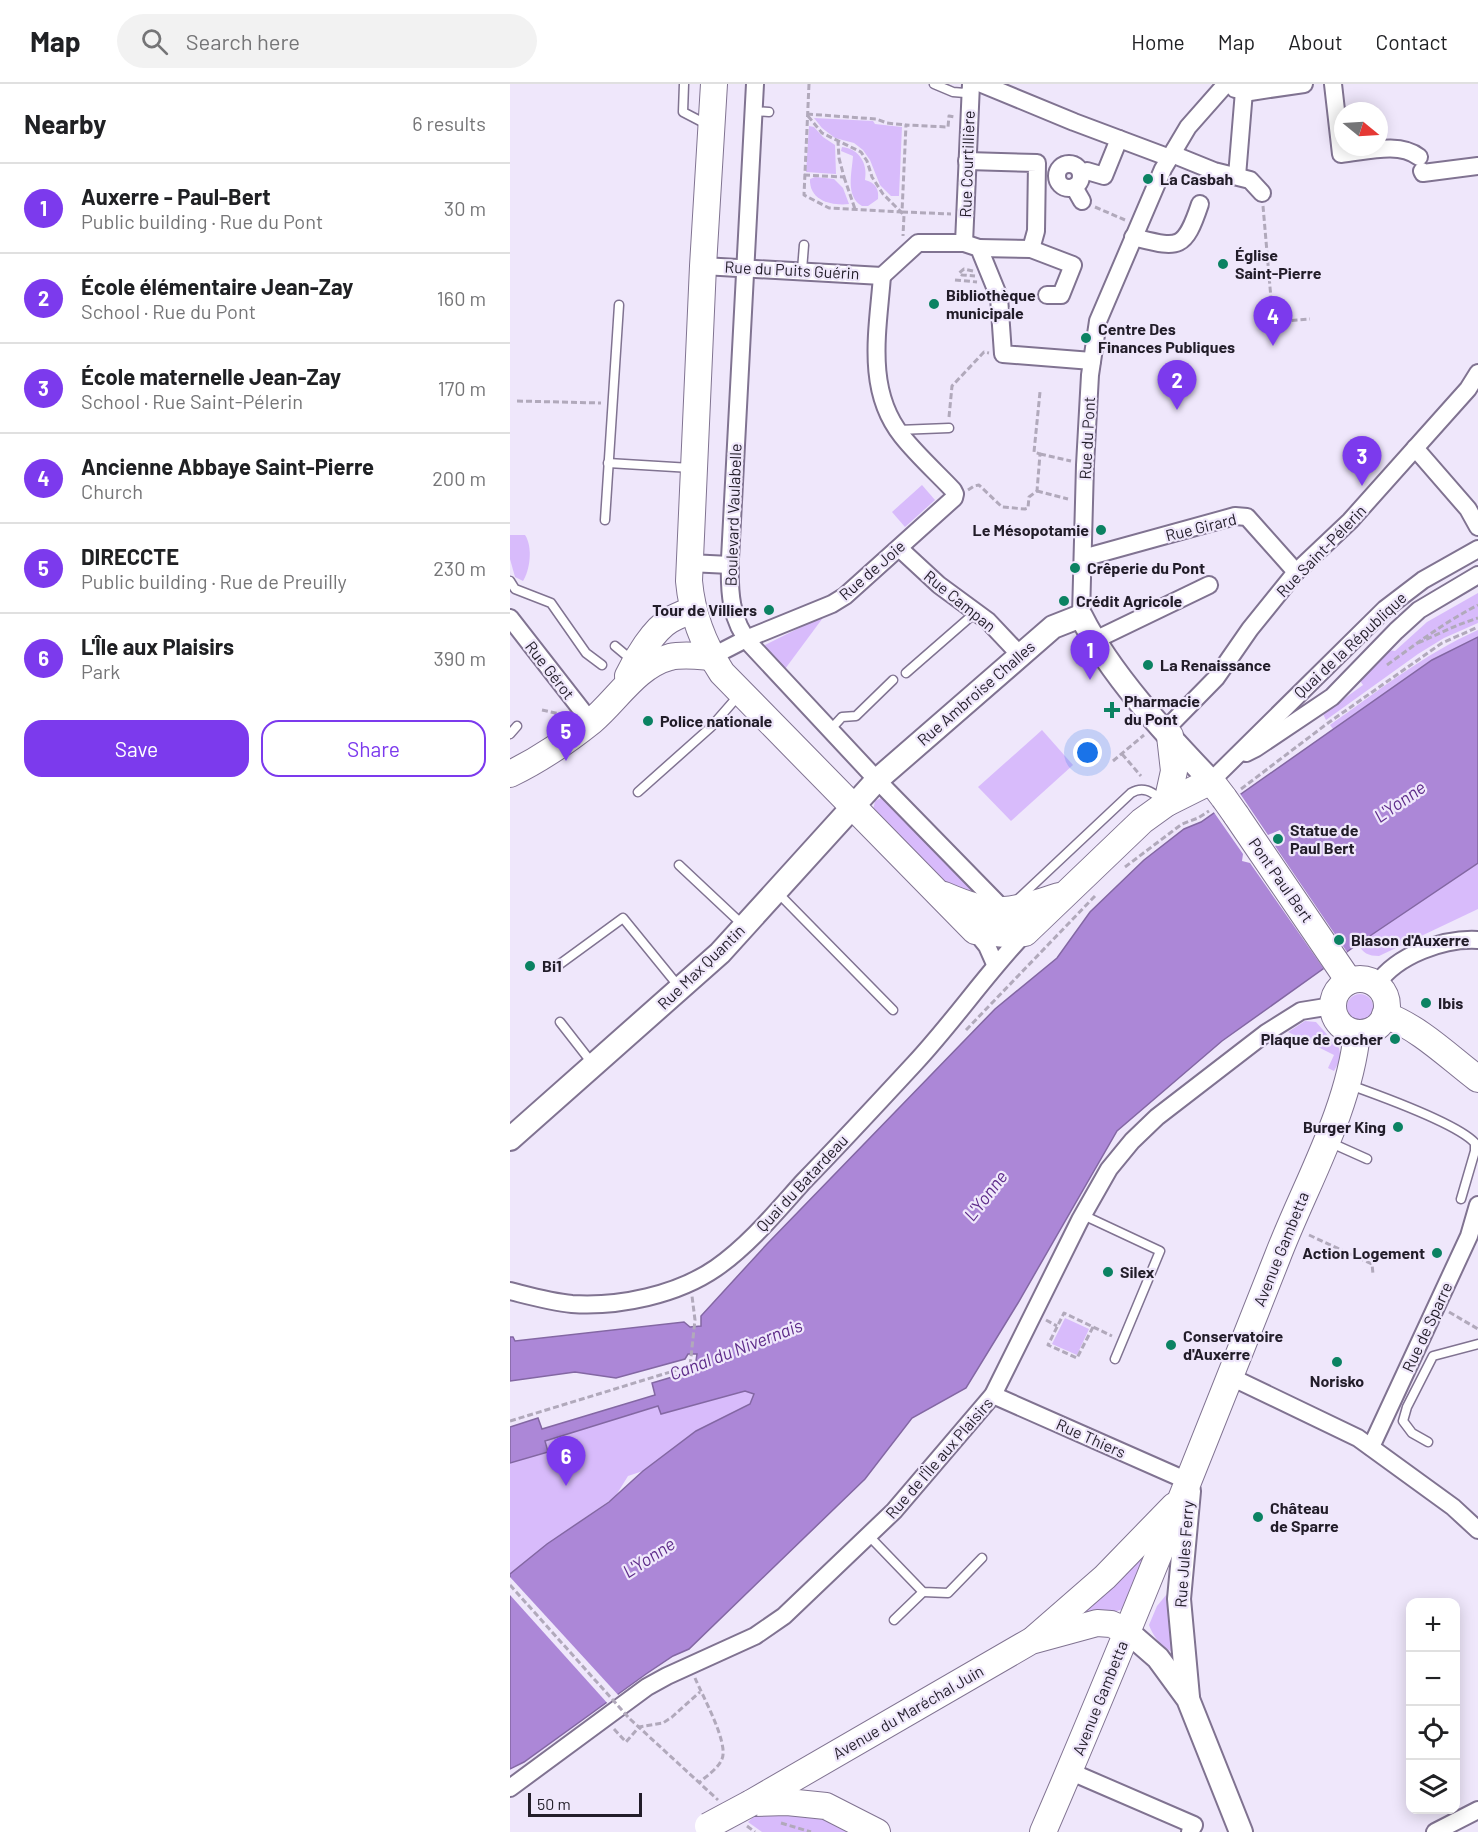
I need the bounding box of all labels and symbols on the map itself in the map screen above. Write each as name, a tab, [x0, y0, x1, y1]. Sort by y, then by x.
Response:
north arrow	[1334, 102, 1388, 156]
street label: Rue Courtillière	[955, 110, 978, 218]
place label: La Casbah	[1160, 169, 1233, 188]
marker: La Casbah	[1141, 172, 1155, 186]
place label: Église Saint-Pierre	[1235, 245, 1322, 282]
street label: Rue du Puits Guérin	[724, 256, 860, 283]
marker: Église Saint-Pierre	[1216, 257, 1230, 271]
place label: Bibliothèque municipale	[946, 285, 1036, 322]
pin: 4	[1254, 296, 1293, 346]
marker: Bibliothèque municipale	[927, 297, 941, 311]
place label: Centre Des Finances Publiques	[1098, 319, 1235, 356]
marker: Centre Des Finances Publiques	[1079, 331, 1093, 345]
pin: 2	[1158, 360, 1196, 410]
street label: Rue du Pont	[1075, 396, 1098, 480]
pin: 3	[1342, 436, 1382, 486]
street label: Boulevard Vaulabelle	[721, 443, 744, 587]
street label: Rue Saint-Pélerin	[1272, 501, 1369, 601]
street label: Rue Girard	[1163, 509, 1238, 544]
place label: Le Mésopotamie	[973, 520, 1089, 539]
marker: Le Mésopotamie	[1094, 523, 1108, 537]
street label: Rue de Joie	[835, 536, 909, 603]
place label: Crêperie du Pont	[1087, 558, 1205, 577]
marker: Crêperie du Pont	[1068, 561, 1082, 575]
street label: Rue Campan	[921, 566, 1000, 635]
street label: Quai de la République	[1289, 588, 1410, 702]
place label: Crédit Agricole	[1076, 591, 1183, 610]
marker: Crédit Agricole	[1057, 594, 1071, 608]
place label: Tour de Villiers	[652, 600, 757, 619]
marker: Tour de Villiers	[762, 603, 776, 617]
pin: 1	[1070, 630, 1110, 680]
street label: Rue Ambroise Challes	[913, 636, 1038, 749]
street label: Rue Gérot	[522, 637, 579, 703]
place label: La Renaissance	[1160, 655, 1271, 674]
marker: La Renaissance	[1141, 658, 1155, 672]
place label: Pharmacie du Pont	[1124, 691, 1200, 728]
marker: Pharmacie du Pont	[1105, 703, 1119, 717]
place label: Police nationale	[660, 711, 773, 730]
pin: 5	[546, 712, 586, 761]
marker: Police nationale	[641, 714, 655, 728]
your location	[1073, 738, 1102, 767]
water label: L'Yonne	[1369, 776, 1429, 827]
place label: Statue de Paul Bert	[1290, 820, 1359, 857]
marker: Statue de Paul Bert	[1271, 832, 1285, 846]
street label: Pont Paul Bert	[1245, 834, 1318, 926]
street label: Rue Max Quantin	[653, 920, 748, 1013]
place label: Blason d'Auxerre	[1351, 930, 1470, 949]
marker: Blason d'Auxerre	[1332, 933, 1346, 947]
place label: Bi1	[542, 956, 562, 975]
marker: Bi1	[523, 959, 537, 973]
place label: Ibis	[1438, 993, 1463, 1012]
marker: Ibis	[1419, 996, 1433, 1010]
place label: Plaque de cocher	[1261, 1029, 1383, 1048]
marker: Plaque de cocher	[1388, 1032, 1402, 1046]
place label: Burger King	[1303, 1117, 1386, 1136]
marker: Burger King	[1391, 1120, 1405, 1134]
street label: Quai du Batardeau	[752, 1130, 851, 1235]
water label: L'Yonne	[959, 1166, 1012, 1225]
street label: Avenue Gambetta	[1249, 1189, 1312, 1309]
place label: Action Logement	[1302, 1243, 1425, 1262]
marker: Action Logement	[1430, 1246, 1444, 1260]
place label: Silex	[1120, 1262, 1155, 1281]
marker: Silex	[1101, 1265, 1115, 1279]
street label: Rue de Sparre	[1397, 1279, 1456, 1375]
water label: Canal du Nivernais	[666, 1314, 805, 1385]
place label: Conservatoire d'Auxerre	[1183, 1326, 1283, 1363]
marker: Conservatoire d'Auxerre	[1164, 1338, 1178, 1352]
marker: Norisko	[1330, 1355, 1344, 1369]
place label: Norisko	[1310, 1371, 1364, 1390]
street label: Rue de l'Île aux Plaisirs	[881, 1393, 996, 1522]
street label: Rue Thiers	[1054, 1414, 1129, 1461]
pin: 6	[546, 1436, 586, 1486]
place label: Château de Sparre	[1270, 1498, 1339, 1535]
street label: Rue Jules Ferry	[1170, 1499, 1197, 1608]
marker: Château de Sparre	[1251, 1510, 1265, 1524]
water label: L'Yonne	[618, 1532, 679, 1582]
street label: Avenue Gambetta	[1068, 1638, 1131, 1758]
street label: Avenue du Maréchal Juin	[829, 1661, 987, 1763]
scale bar	[528, 1790, 642, 1818]

